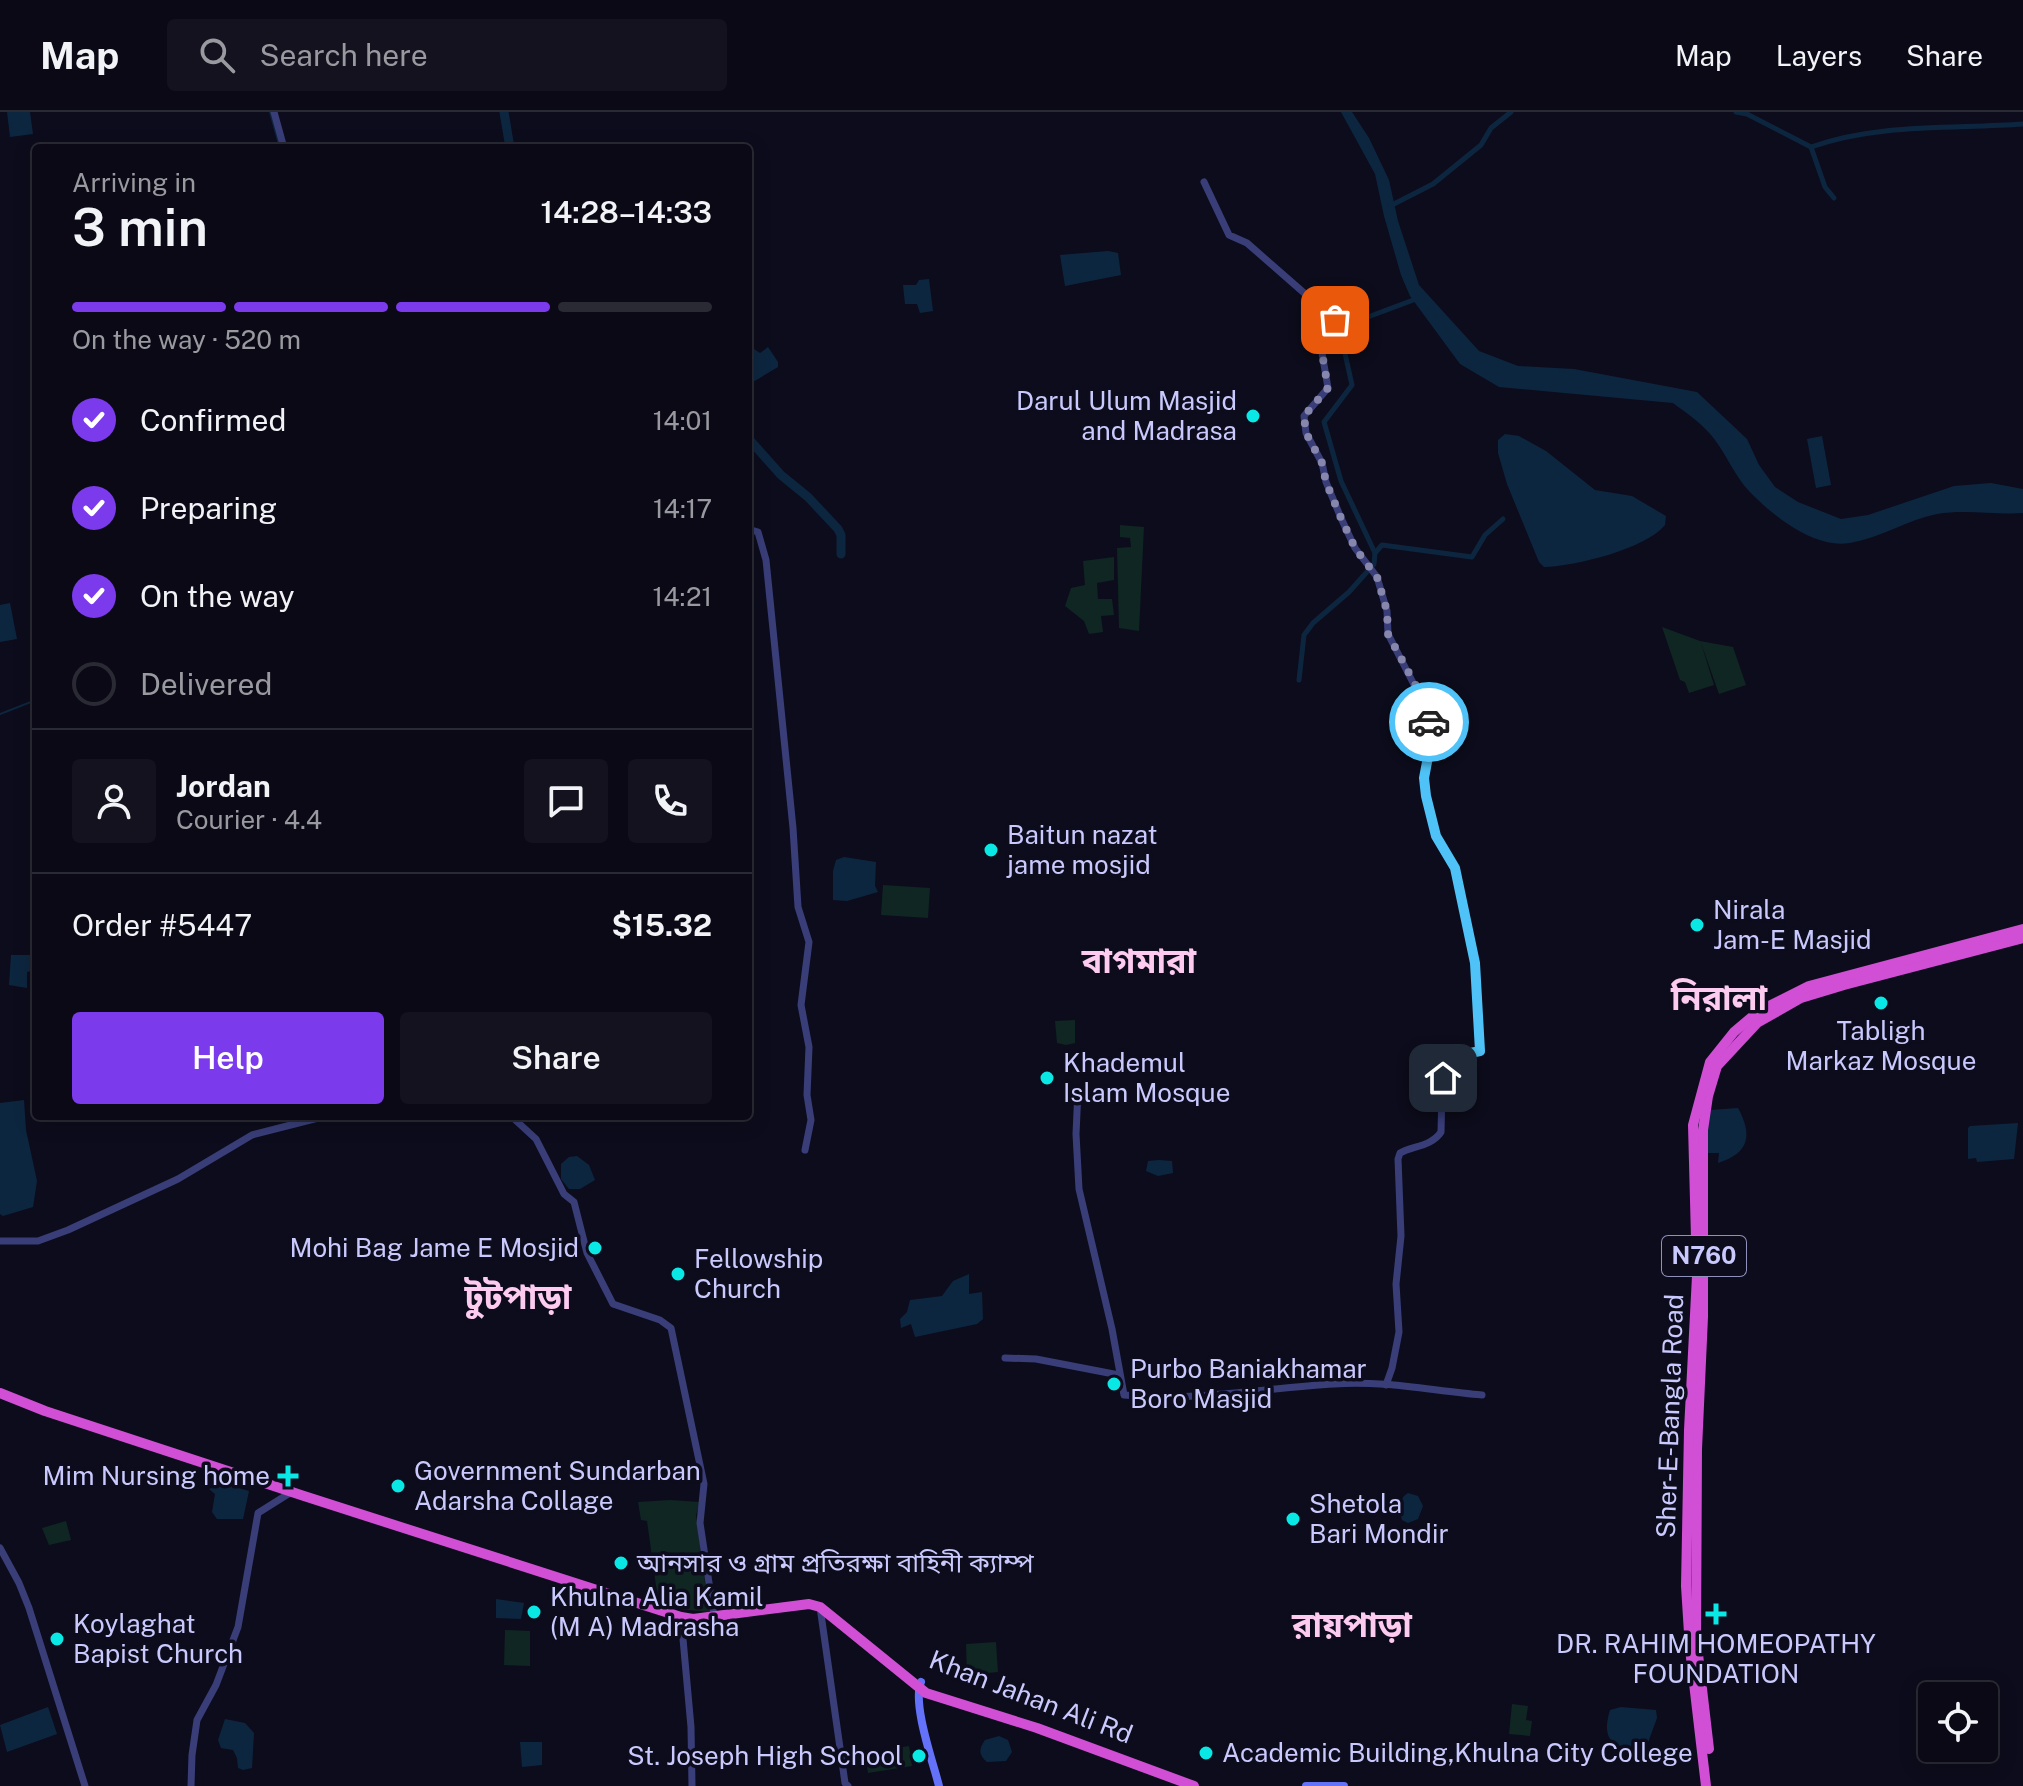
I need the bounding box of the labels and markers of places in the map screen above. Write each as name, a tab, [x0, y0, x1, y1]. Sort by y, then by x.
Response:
pin	[1301, 286, 1369, 354]
place label: Darul Ulum Masjid and Madrasa	[1016, 385, 1237, 446]
marker: Darul Ulum Masjid and Madrasa	[1244, 407, 1262, 425]
place label: Baitun nazat jame mosjid	[1006, 819, 1158, 880]
marker: Baitun nazat jame mosjid	[982, 841, 1000, 859]
place label: Nirala Jam-E Masjid	[1713, 894, 1872, 955]
marker: Nirala Jam-E Masjid	[1688, 916, 1706, 934]
marker: Tabligh Markaz Mosque	[1872, 994, 1890, 1012]
place label: Tabligh Markaz Mosque	[1786, 1015, 1976, 1076]
pin	[1409, 1044, 1477, 1112]
place label: Khademul Islam Mosque	[1063, 1047, 1230, 1108]
marker: Khademul Islam Mosque	[1038, 1069, 1056, 1087]
place label: Mohi Bag Jame E Mosjid	[290, 1232, 579, 1263]
marker: Mohi Bag Jame E Mosjid	[586, 1239, 604, 1257]
place label: Fellowship Church	[694, 1243, 823, 1304]
marker: Fellowship Church	[669, 1265, 687, 1283]
place label: Purbo Baniakhamar Boro Masjid	[1130, 1353, 1367, 1414]
marker: Purbo Baniakhamar Boro Masjid	[1105, 1375, 1123, 1393]
place label: Government Sundarban Adarsha Collage	[414, 1455, 701, 1516]
place label: Mim Nursing home	[42, 1460, 270, 1491]
marker: Mim Nursing home	[277, 1465, 299, 1487]
marker: Government Sundarban Adarsha Collage	[389, 1477, 407, 1495]
place label: Shetola Bari Mondir	[1309, 1488, 1449, 1549]
marker: Shetola Bari Mondir	[1284, 1510, 1302, 1528]
place label: আনসার ও গ্রাম প্রতিরক্ষা বাহিনী ক্যাম্প	[636, 1547, 1034, 1578]
marker: আনসার ও গ্রাম প্রতিরক্ষা বাহিনী ক্যাম্প	[612, 1554, 630, 1572]
place label: Khulna Alia Kamil (M A) Madrasha	[550, 1581, 764, 1642]
marker: Khulna Alia Kamil (M A) Madrasha	[525, 1603, 543, 1621]
marker: DR. RAHIM HOMEOPATHY FOUNDATION	[1705, 1603, 1727, 1625]
place label: Koylaghat Bapist Church	[73, 1608, 243, 1669]
place label: DR. RAHIM HOMEOPATHY FOUNDATION	[1556, 1628, 1876, 1689]
marker: Koylaghat Bapist Church	[48, 1630, 66, 1648]
place label: Academic Building,Khulna City College	[1222, 1737, 1693, 1768]
place label: St. Joseph High School	[627, 1740, 903, 1771]
marker: Academic Building,Khulna City College	[1197, 1744, 1215, 1762]
marker: St. Joseph High School	[910, 1747, 928, 1765]

